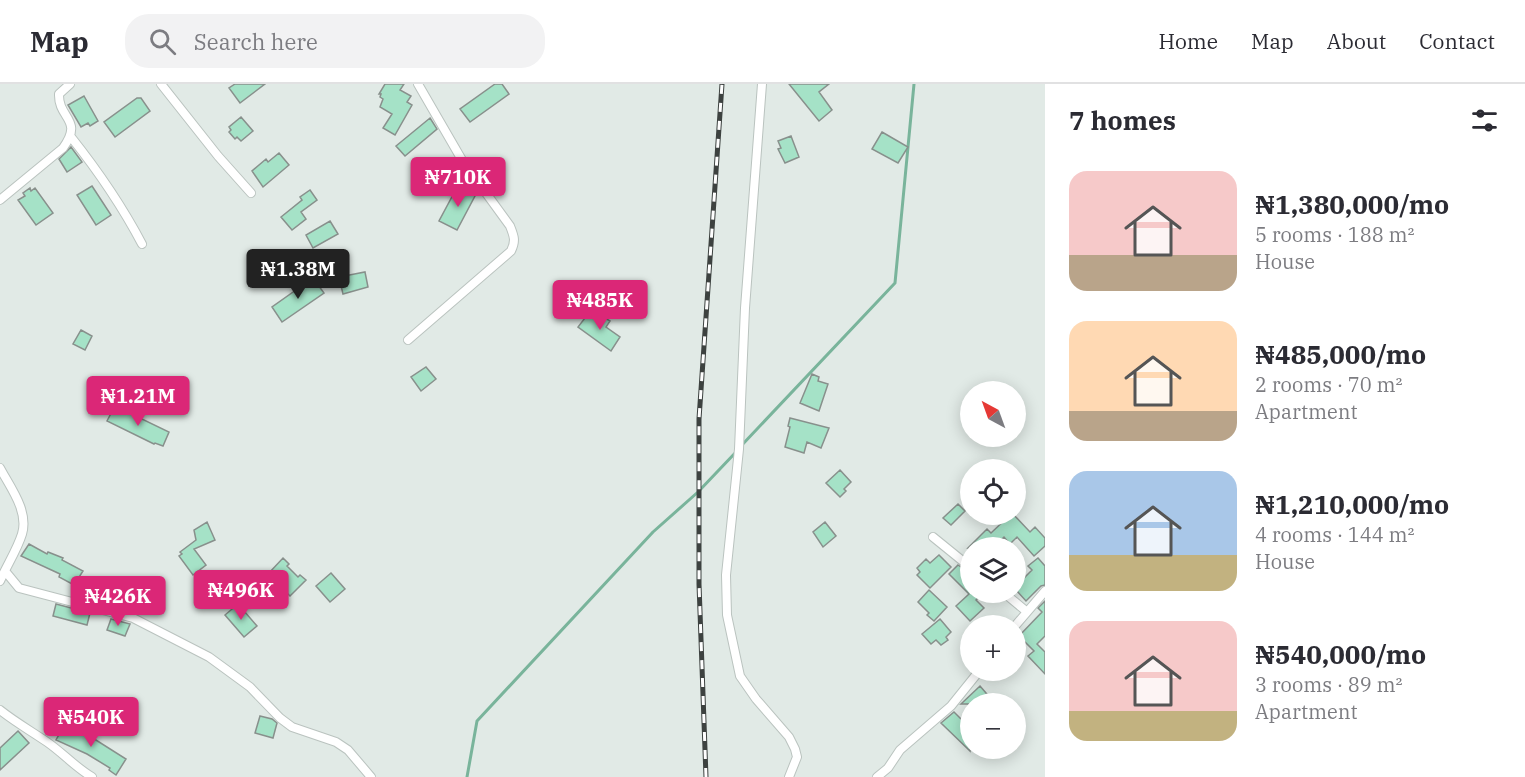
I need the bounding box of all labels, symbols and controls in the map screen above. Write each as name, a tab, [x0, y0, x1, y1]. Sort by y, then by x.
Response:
search box	[125, 14, 545, 68]
text: Map	[30, 23, 89, 60]
icon: search	[146, 25, 179, 58]
text: Search here	[194, 27, 318, 56]
text: Home	[1158, 27, 1218, 55]
text: Map	[1251, 27, 1294, 55]
text: About	[1327, 27, 1386, 55]
text: Contact	[1419, 27, 1495, 55]
text: 7 homes	[1069, 103, 1176, 137]
icon: filters	[1468, 104, 1501, 137]
pin: ₦710K	[416, 157, 500, 208]
text: ₦710K	[425, 163, 491, 190]
text: ₦1,380,000/mo	[1255, 187, 1449, 221]
icon: home	[1117, 195, 1189, 267]
text: 5 rooms · 188 m²	[1255, 221, 1414, 248]
text: House	[1255, 248, 1315, 275]
pin: ₦1.38M	[249, 249, 347, 300]
text: ₦1.38M	[261, 255, 336, 282]
pin: ₦485K	[558, 280, 642, 331]
text: ₦485K	[567, 286, 633, 313]
text: ₦485,000/mo	[1255, 337, 1426, 371]
icon: home	[1117, 345, 1189, 417]
text: 2 rooms · 70 m²	[1255, 371, 1402, 398]
pin: ₦1.21M	[89, 376, 187, 427]
north arrow	[960, 381, 1026, 447]
map controls	[960, 381, 1026, 759]
text: ₦1.21M	[101, 382, 176, 409]
text: Apartment	[1255, 398, 1358, 425]
button: locate	[960, 459, 1026, 525]
text: ₦1,210,000/mo	[1255, 487, 1449, 521]
icon: home	[1117, 495, 1189, 567]
text: 4 rooms · 144 m²	[1255, 521, 1414, 548]
button: layers	[960, 537, 1026, 603]
text: House	[1255, 548, 1315, 575]
pin: ₦496K	[199, 570, 283, 621]
pin: ₦426K	[76, 576, 160, 627]
text: ₦496K	[208, 576, 274, 603]
text: ₦426K	[85, 582, 151, 609]
button: +	[960, 615, 1026, 681]
text: ₦540,000/mo	[1255, 637, 1426, 671]
icon: home	[1117, 645, 1189, 717]
text: 3 rooms · 89 m²	[1255, 671, 1402, 698]
button: −	[960, 693, 1026, 759]
pin: ₦540K	[49, 697, 133, 748]
text: Apartment	[1255, 698, 1358, 725]
text: ₦540K	[58, 703, 124, 730]

